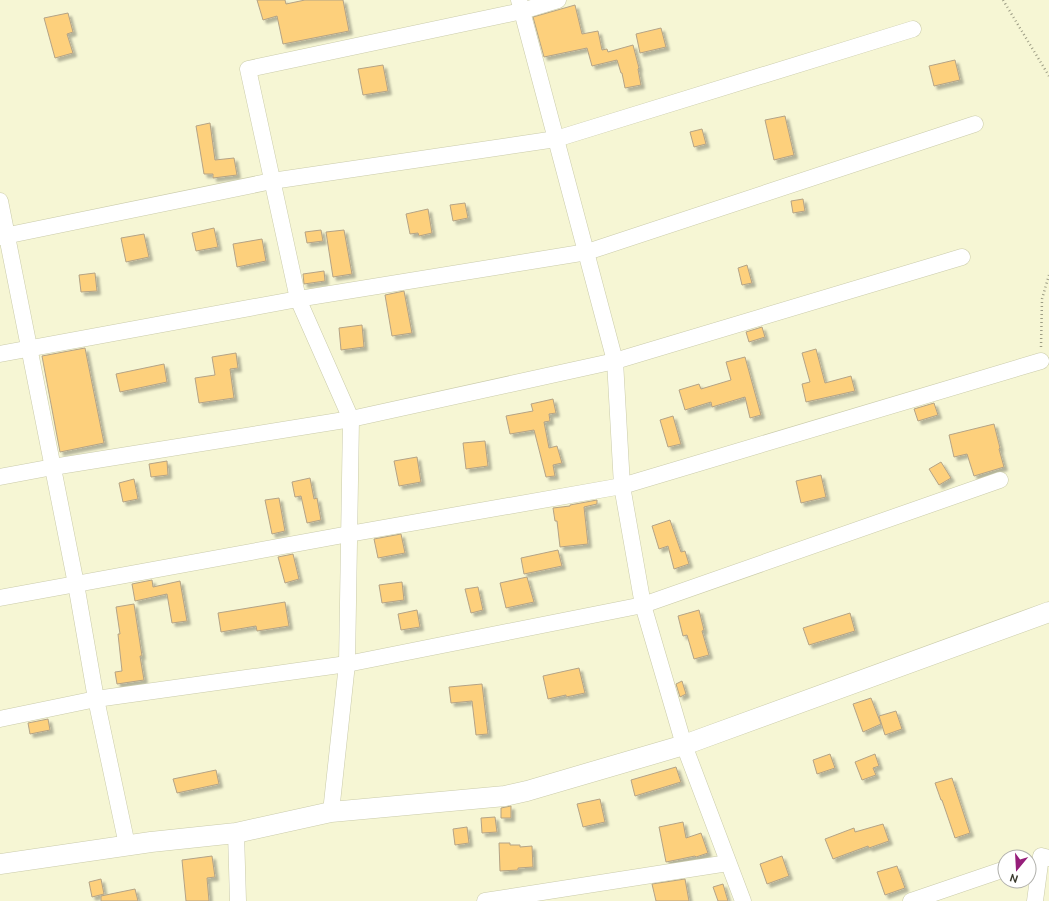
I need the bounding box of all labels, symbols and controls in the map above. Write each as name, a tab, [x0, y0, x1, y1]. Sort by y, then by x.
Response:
north arrow	[997, 849, 1037, 889]
text: N	[1008, 872, 1020, 885]

